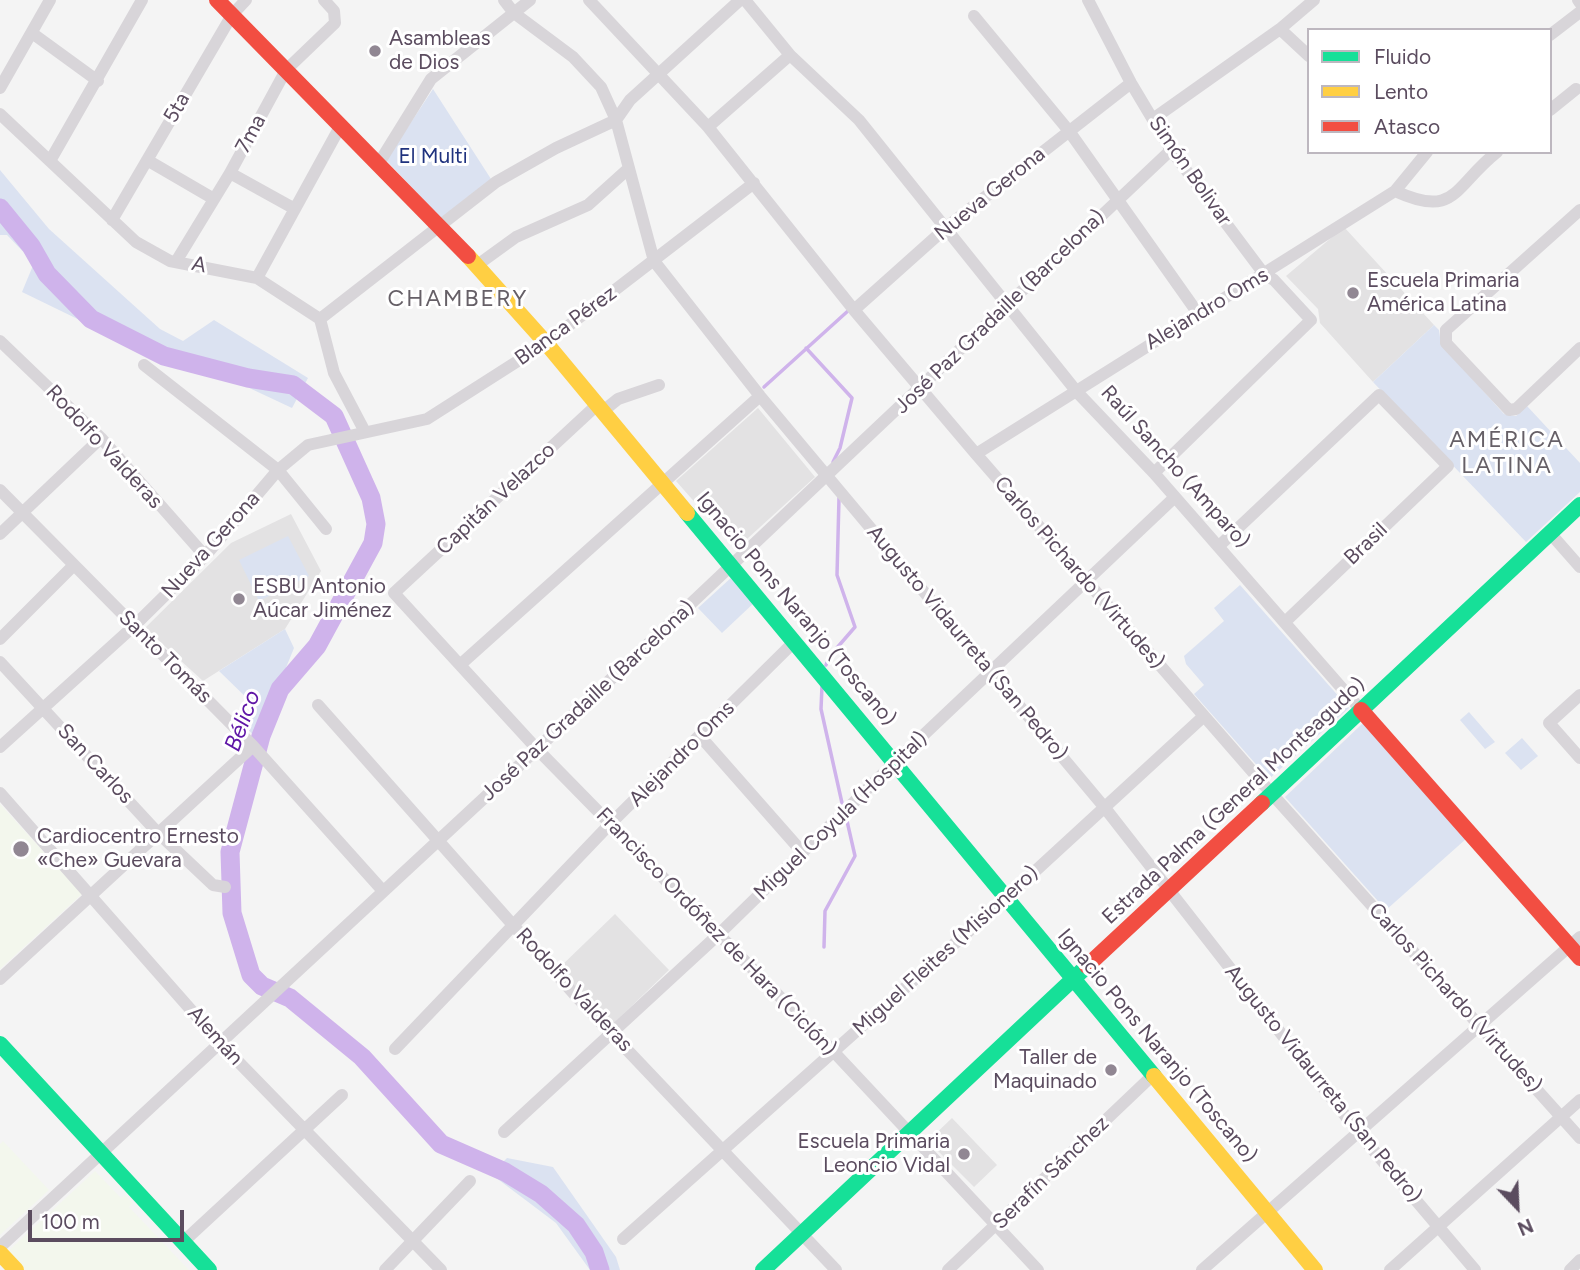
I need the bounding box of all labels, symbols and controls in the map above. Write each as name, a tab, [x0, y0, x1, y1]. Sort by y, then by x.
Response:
place label: Asambleas de Dios	[389, 26, 490, 76]
legend	[1307, 28, 1552, 154]
marker: Asambleas de Dios	[367, 43, 383, 59]
text: Fluido	[1374, 44, 1431, 69]
text: Lento	[1374, 79, 1428, 104]
street label: 5ta	[158, 88, 196, 128]
street label: 7ma	[231, 110, 271, 158]
street label: Simón Bolivar	[1143, 111, 1237, 231]
text: Atasco	[1374, 114, 1440, 139]
street label: Nueva Gerona	[930, 142, 1050, 246]
park label: El Multi	[398, 144, 468, 170]
street label: José Paz Gradaille (Barcelona)	[890, 205, 1110, 419]
street label: A	[189, 251, 209, 279]
street label: Alejandro Oms	[1141, 262, 1273, 356]
place label: Escuela Primaria América Latina	[1367, 268, 1520, 318]
street label: Blanca Pérez	[510, 281, 622, 371]
district label: CHAMBERY	[389, 285, 527, 313]
marker: Escuela Primaria América Latina	[1345, 285, 1361, 301]
street label: Rodolfo Valderas	[40, 380, 168, 514]
street label: Raúl Sancho (Amparo)	[1095, 380, 1255, 554]
district label: AMÉRICA LATINA	[1450, 426, 1564, 480]
street label: Capitán Velazco	[431, 438, 561, 560]
street label: Carlos Pichardo (Virtudes)	[989, 472, 1169, 674]
street label: Nueva Gerona	[157, 486, 265, 604]
street label: Ignacio Pons Naranjo (Toscano)	[691, 487, 901, 731]
street label: Brasil	[1339, 518, 1393, 570]
street label: Augusto Vidaurreta (San Pedro)	[861, 520, 1073, 766]
place label: ESBU Antonio Aúcar Jiménez	[253, 574, 392, 624]
marker: ESBU Antonio Aúcar Jiménez	[231, 591, 247, 607]
street label: José Paz Gradaille (Barcelona)	[476, 595, 700, 807]
street label: Santo Tomás	[113, 605, 217, 709]
street label: Estrada Palma (General Monteagudo)	[1097, 672, 1371, 930]
water label: Bélico	[219, 687, 267, 755]
street label: Alejandro Oms	[624, 696, 740, 812]
street label: San Carlos	[52, 719, 138, 809]
street label: Miguel Coyula (Hospital)	[749, 727, 933, 905]
street label: Francisco Ordóñez de Hara (Ciclón)	[591, 803, 841, 1061]
place label: Cardiocentro Ernesto «Che» Guevara	[37, 824, 239, 874]
marker: Cardiocentro Ernesto «Che» Guevara	[11, 839, 31, 859]
street label: Miguel Fleites (Misionero)	[848, 861, 1044, 1041]
street label: Carlos Pichardo (Virtudes)	[1363, 898, 1547, 1098]
street label: Rodolfo Valderas	[510, 923, 638, 1057]
street label: Ignacio Pons Naranjo (Toscano)	[1052, 924, 1262, 1168]
street label: Augusto Vidaurreta (San Pedro)	[1219, 960, 1427, 1208]
street label: Alemán	[182, 1001, 248, 1071]
place label: Taller de Maquinado	[993, 1045, 1097, 1095]
marker: Taller de Maquinado	[1103, 1062, 1119, 1078]
street label: Serafín Sánchez	[988, 1111, 1114, 1235]
place label: Escuela Primaria Leoncio Vidal	[797, 1129, 950, 1179]
marker: Escuela Primaria Leoncio Vidal	[956, 1146, 972, 1162]
north arrow	[1482, 1172, 1552, 1242]
scale bar	[32, 1196, 187, 1240]
text: 100 m	[41, 1209, 100, 1234]
text: N	[1514, 1213, 1537, 1240]

